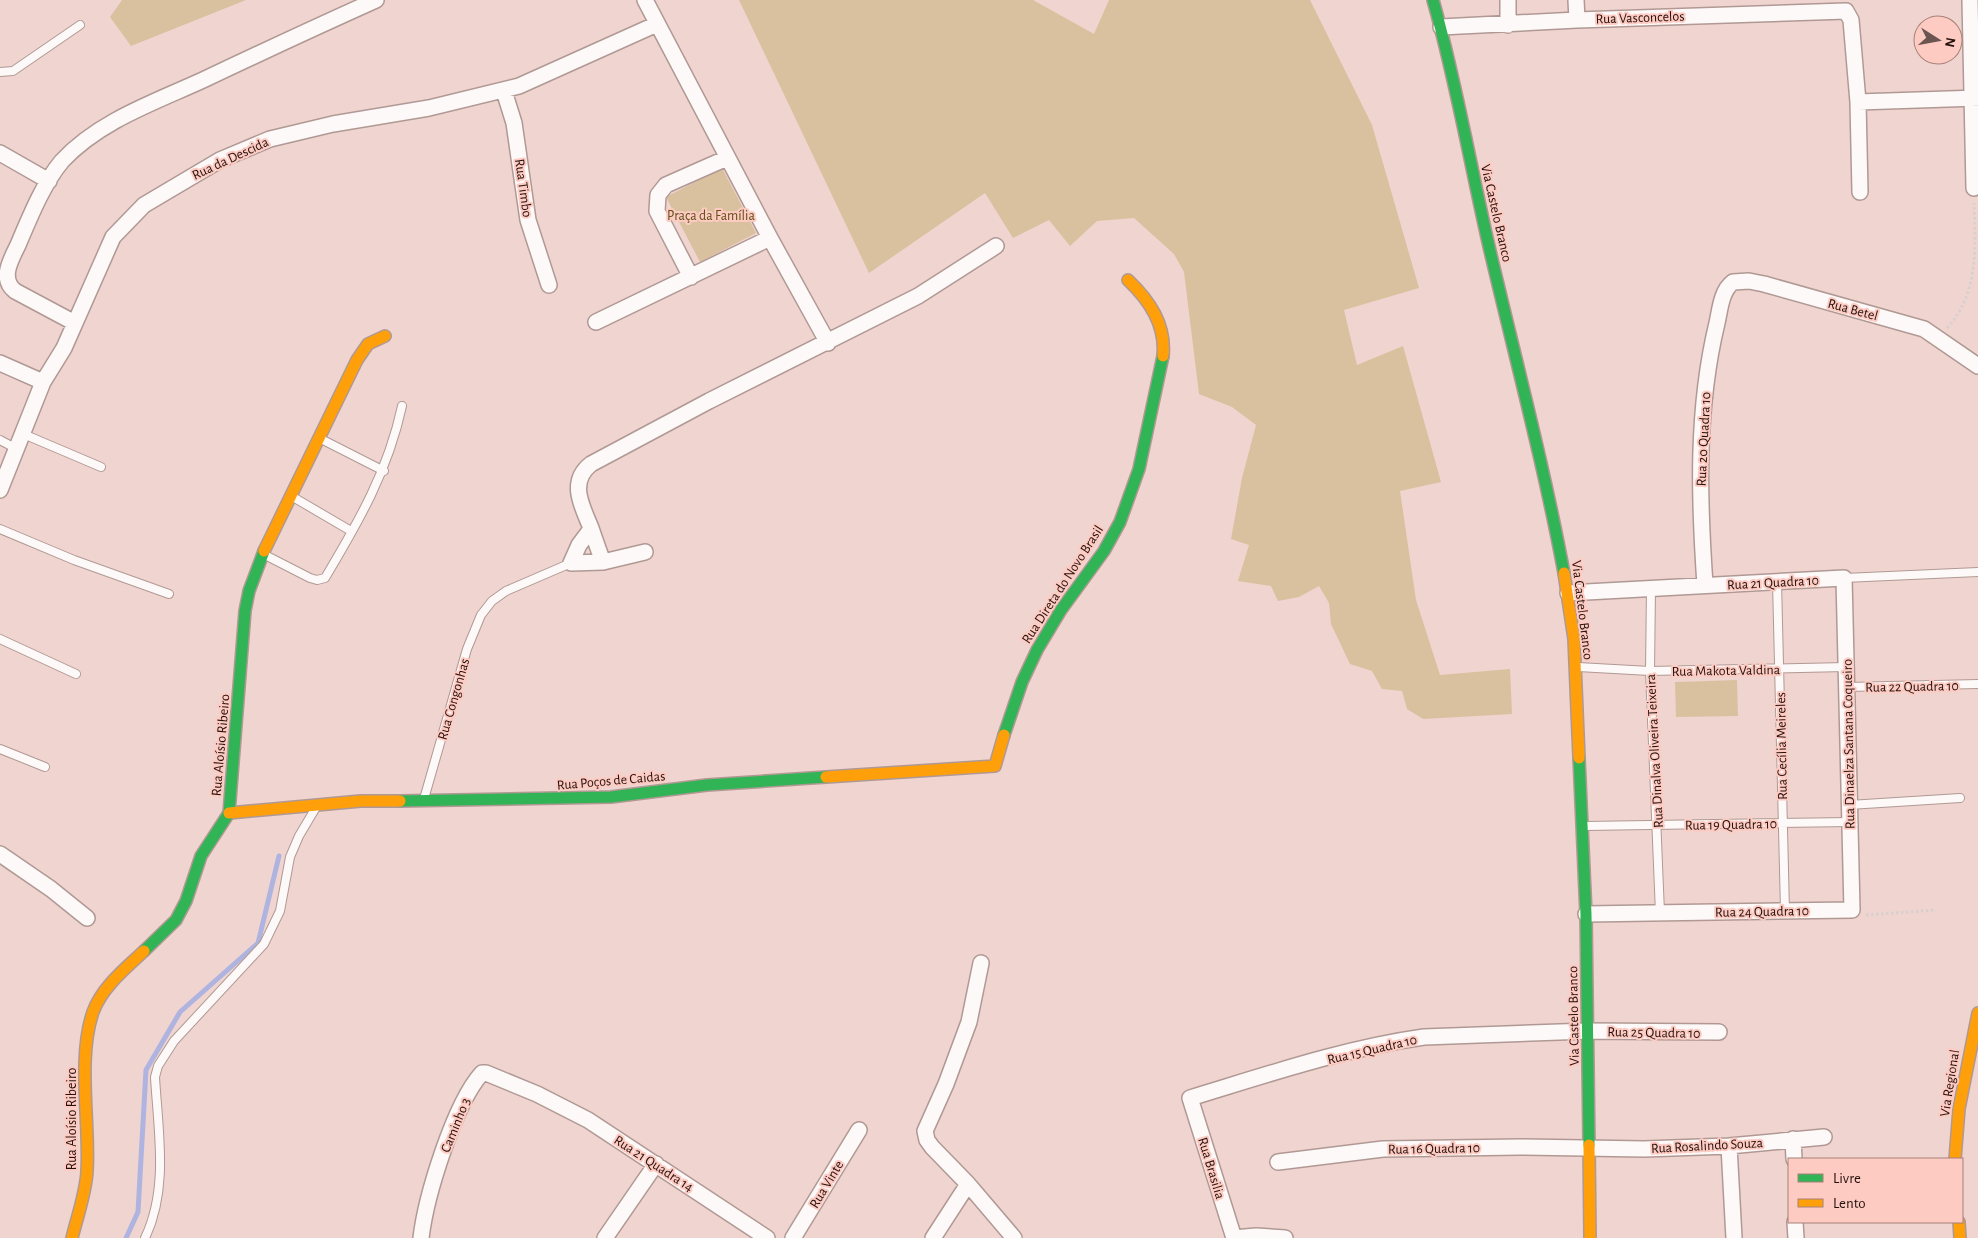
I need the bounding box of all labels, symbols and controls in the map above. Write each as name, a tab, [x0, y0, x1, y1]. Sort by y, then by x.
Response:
street label: Rua Vasconcelos	[1595, 9, 1685, 27]
north arrow	[1913, 15, 1963, 65]
text: N	[1942, 36, 1958, 48]
street label: Rua da Descida	[190, 135, 271, 183]
street label: Rua Timbo	[512, 158, 534, 218]
street label: Via Castelo Branco	[1478, 163, 1514, 264]
park label: Praça da Família	[667, 209, 755, 223]
street label: Rua Betel	[1826, 297, 1879, 323]
street label: Rua 20 Quadra 10	[1695, 391, 1713, 487]
street label: Rua Direta do Novo Brasil	[1019, 523, 1106, 646]
street label: Via Castelo Branco	[1569, 560, 1595, 661]
street label: Rua 21 Quadra 10	[1727, 574, 1819, 592]
street label: Rua Congonhas	[436, 657, 472, 742]
street label: Rua Dinaelza Santana Coqueiro	[1841, 659, 1857, 829]
street label: Rua Makota Valdina	[1672, 663, 1781, 679]
street label: Rua Dinalva Oliveira Teixeira	[1644, 673, 1666, 828]
street label: Rua 22 Quadra 10	[1865, 679, 1959, 695]
street label: Rua Cecília Meireles	[1774, 692, 1790, 800]
street label: Rua Aloísio Ribeiro	[210, 693, 232, 797]
street label: Rua Poços de Caidas	[556, 769, 666, 793]
street label: Rua 19 Quadra 10	[1685, 817, 1777, 833]
street label: Rua 24 Quadra 10	[1715, 904, 1809, 920]
street label: Via Castelo Branco	[1566, 966, 1582, 1066]
street label: Rua 25 Quadra 10	[1607, 1025, 1701, 1041]
street label: Rua 15 Quadra 10	[1326, 1033, 1418, 1067]
street label: Via Regional	[1938, 1049, 1962, 1118]
street label: Rua Aloísio Ribeiro	[65, 1068, 79, 1170]
street label: Caminho 3	[439, 1096, 473, 1155]
street label: Rua 21 Quadra 14	[611, 1133, 696, 1195]
street label: Rua Brasilia	[1195, 1136, 1227, 1201]
street label: Rua Rosalindo Souza	[1651, 1136, 1764, 1156]
street label: Rua 16 Quadra 10	[1388, 1141, 1480, 1157]
street label: Rua Vinte	[807, 1158, 846, 1211]
legend	[1788, 1158, 1963, 1223]
text: Livre	[1833, 1171, 1861, 1186]
text: Lento	[1833, 1196, 1866, 1211]

